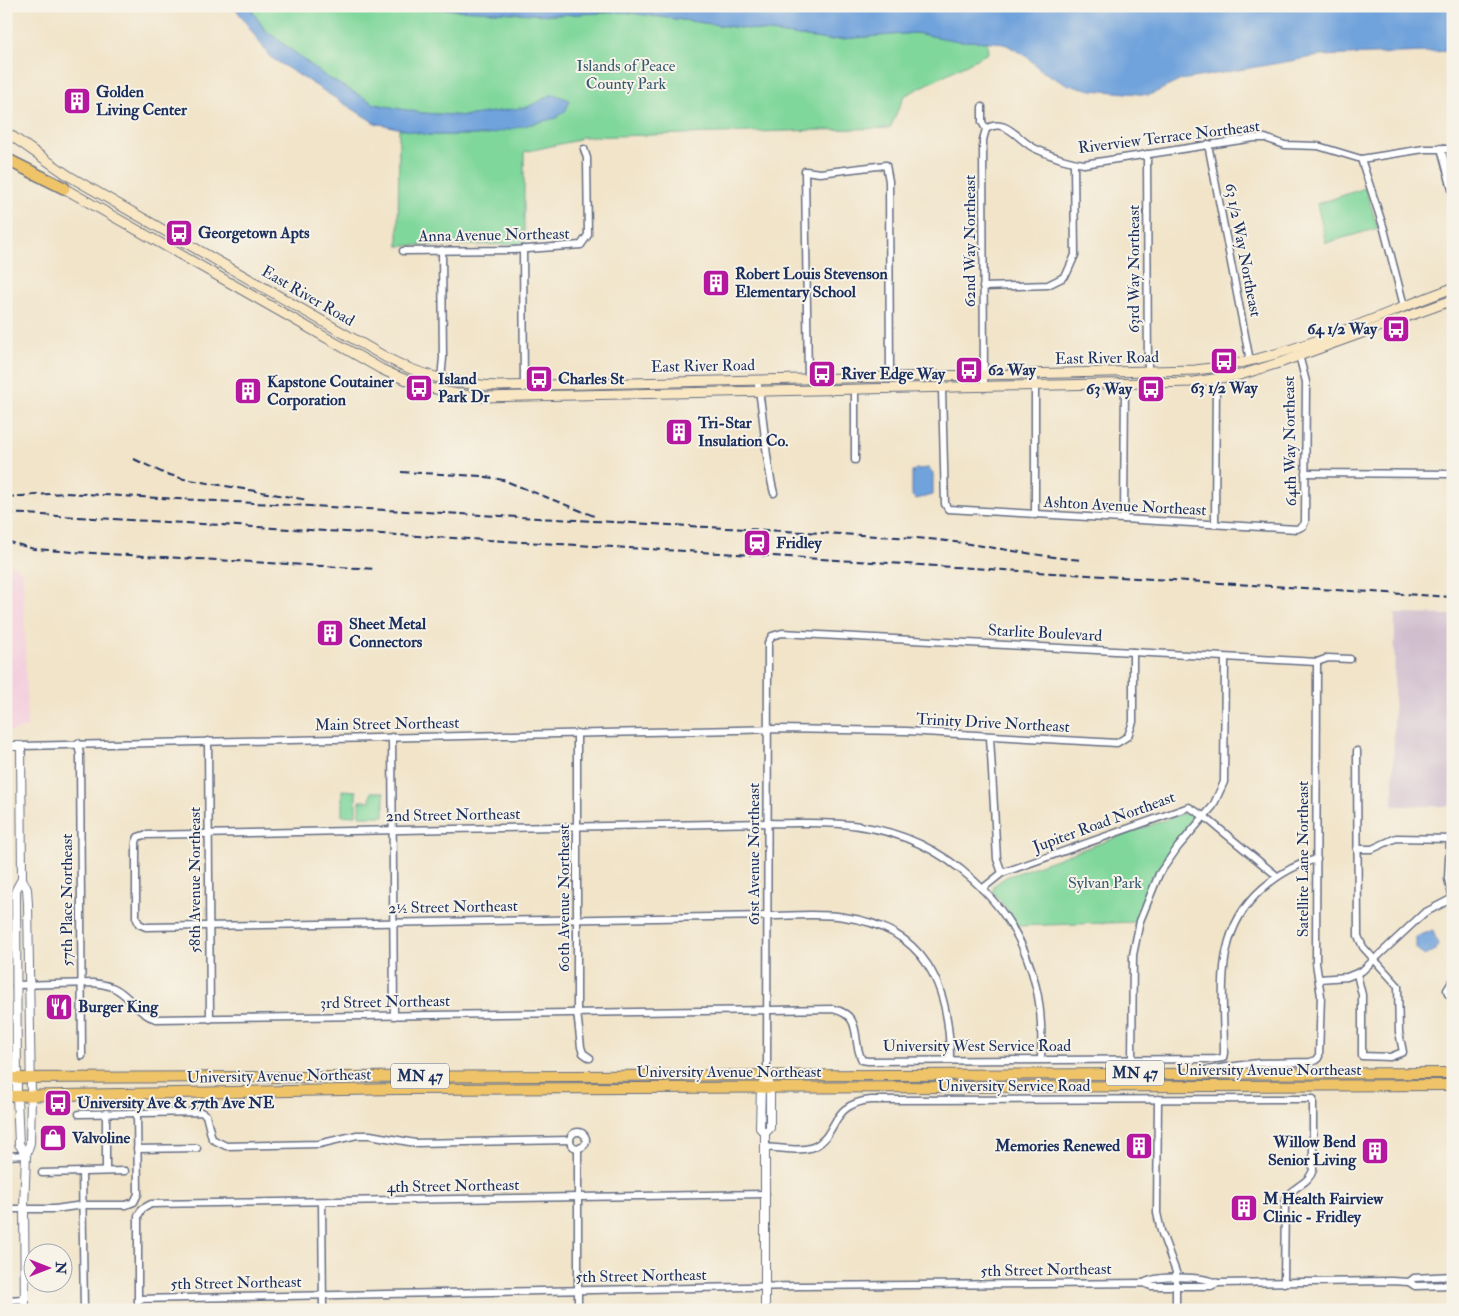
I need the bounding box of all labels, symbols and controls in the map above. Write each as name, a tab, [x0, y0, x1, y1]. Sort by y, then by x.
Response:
park label: Islands of Peace County Park	[576, 56, 676, 94]
place label: Golden Living Center	[96, 82, 188, 121]
building icon: Golden Living Center	[62, 86, 92, 116]
street label: Riverview Terrace Northeast	[1077, 116, 1261, 158]
street label: 62nd Way Northeast	[960, 175, 980, 307]
street label: 63 1/2 Way Northeast	[1220, 181, 1266, 319]
street label: 63rd Way Northeast	[1124, 205, 1144, 333]
bus stop icon: Georgetown Apts	[164, 218, 194, 248]
place label: Georgetown Apts	[198, 223, 310, 244]
street label: Anna Avenue Northeast	[417, 224, 570, 246]
street label: East River Road	[258, 261, 358, 331]
place label: Robert Louis Stevenson Elementary School	[735, 264, 888, 303]
building icon: Robert Louis Stevenson Elementary School	[701, 268, 731, 298]
bus stop icon: 64 1/2 Way	[1381, 314, 1411, 344]
place label: 64 1/2 Way	[1307, 319, 1378, 340]
bus stop icon: 63 1/2 Way	[1209, 346, 1239, 376]
street label: East River Road	[1055, 347, 1159, 369]
street label: East River Road	[651, 355, 755, 377]
bus stop icon: 62 Way	[954, 355, 984, 385]
bus stop icon: River Edge Way	[807, 359, 837, 389]
place label: 62 Way	[988, 360, 1037, 381]
bus stop icon: Charles St	[524, 364, 554, 394]
place label: River Edge Way	[841, 364, 946, 385]
place label: Island Park Dr	[438, 369, 491, 407]
place label: Charles St	[558, 369, 625, 389]
place label: Kapstone Coutainer Corporation	[267, 372, 395, 411]
bus stop icon: Island Park Dr	[404, 373, 434, 403]
bus stop icon: 63 Way	[1136, 374, 1166, 404]
building icon: Kapstone Coutainer Corporation	[233, 376, 263, 406]
street label: 64th Way Northeast	[1279, 376, 1301, 506]
place label: 63 1/2 Way	[1190, 378, 1259, 399]
place label: 63 Way	[1086, 379, 1133, 400]
place label: Tri-Star Insulation Co.	[697, 413, 788, 451]
building icon: Tri-Star Insulation Co.	[664, 417, 694, 447]
street label: Ashton Avenue Northeast	[1042, 492, 1207, 520]
station icon: Fridley	[742, 528, 772, 558]
place label: Fridley	[776, 533, 822, 554]
place label: Sheet Metal Connectors	[349, 614, 427, 652]
building icon: Sheet Metal Connectors	[315, 618, 345, 648]
street label: Starlite Boulevard	[987, 620, 1103, 646]
street label: Trinity Drive Northeast	[916, 709, 1070, 737]
street label: Main Street Northeast	[314, 713, 460, 735]
street label: Satellite Lane Northeast	[1293, 781, 1313, 937]
street label: 61st Avenue Northeast	[744, 783, 764, 925]
street label: Jupiter Road Northeast	[1029, 787, 1178, 858]
street label: 2nd Street Northeast	[386, 804, 520, 826]
street label: 58th Avenue Northeast	[185, 807, 205, 953]
street label: 60th Avenue Northeast	[554, 824, 574, 972]
street label: 57th Place Northeast	[57, 834, 77, 967]
park label: Sylvan Park	[1068, 873, 1142, 893]
street label: 2½ Street Northeast	[388, 896, 518, 918]
street label: 3rd Street Northeast	[320, 991, 450, 1013]
restaurant icon: Burger King	[44, 992, 74, 1022]
place label: Burger King	[78, 997, 159, 1018]
street label: University West Service Road	[883, 1036, 1071, 1056]
road number: MN 47	[1106, 1060, 1164, 1086]
street label: University Avenue Northeast	[1177, 1060, 1361, 1080]
street label: University Avenue Northeast	[637, 1062, 821, 1082]
street label: University Avenue Northeast	[186, 1064, 372, 1088]
road number: MN 47	[391, 1064, 449, 1088]
street label: University Service Road	[938, 1076, 1091, 1096]
bus stop icon: University Ave & 57th Ave NE	[43, 1088, 73, 1118]
place label: University Ave & 57th Ave NE	[77, 1093, 275, 1114]
shop icon: Valvoline	[38, 1123, 68, 1153]
place label: Valvoline	[71, 1128, 131, 1148]
building icon: Memories Renewed	[1124, 1131, 1154, 1161]
place label: Willow Bend Senior Living	[1268, 1132, 1357, 1171]
place label: Memories Renewed	[994, 1136, 1120, 1156]
building icon: Willow Bend Senior Living	[1360, 1136, 1390, 1166]
street label: 4th Street Northeast	[387, 1175, 519, 1197]
place label: M Health Fairview Clinic - Fridley	[1262, 1189, 1384, 1228]
building icon: M Health Fairview Clinic - Fridley	[1229, 1193, 1259, 1223]
north arrow	[22, 1244, 72, 1294]
street label: 5th Street Northeast	[980, 1259, 1112, 1281]
text: N	[52, 1261, 69, 1275]
street label: 5th Street Northeast	[575, 1265, 707, 1287]
street label: 5th Street Northeast	[170, 1272, 302, 1294]

